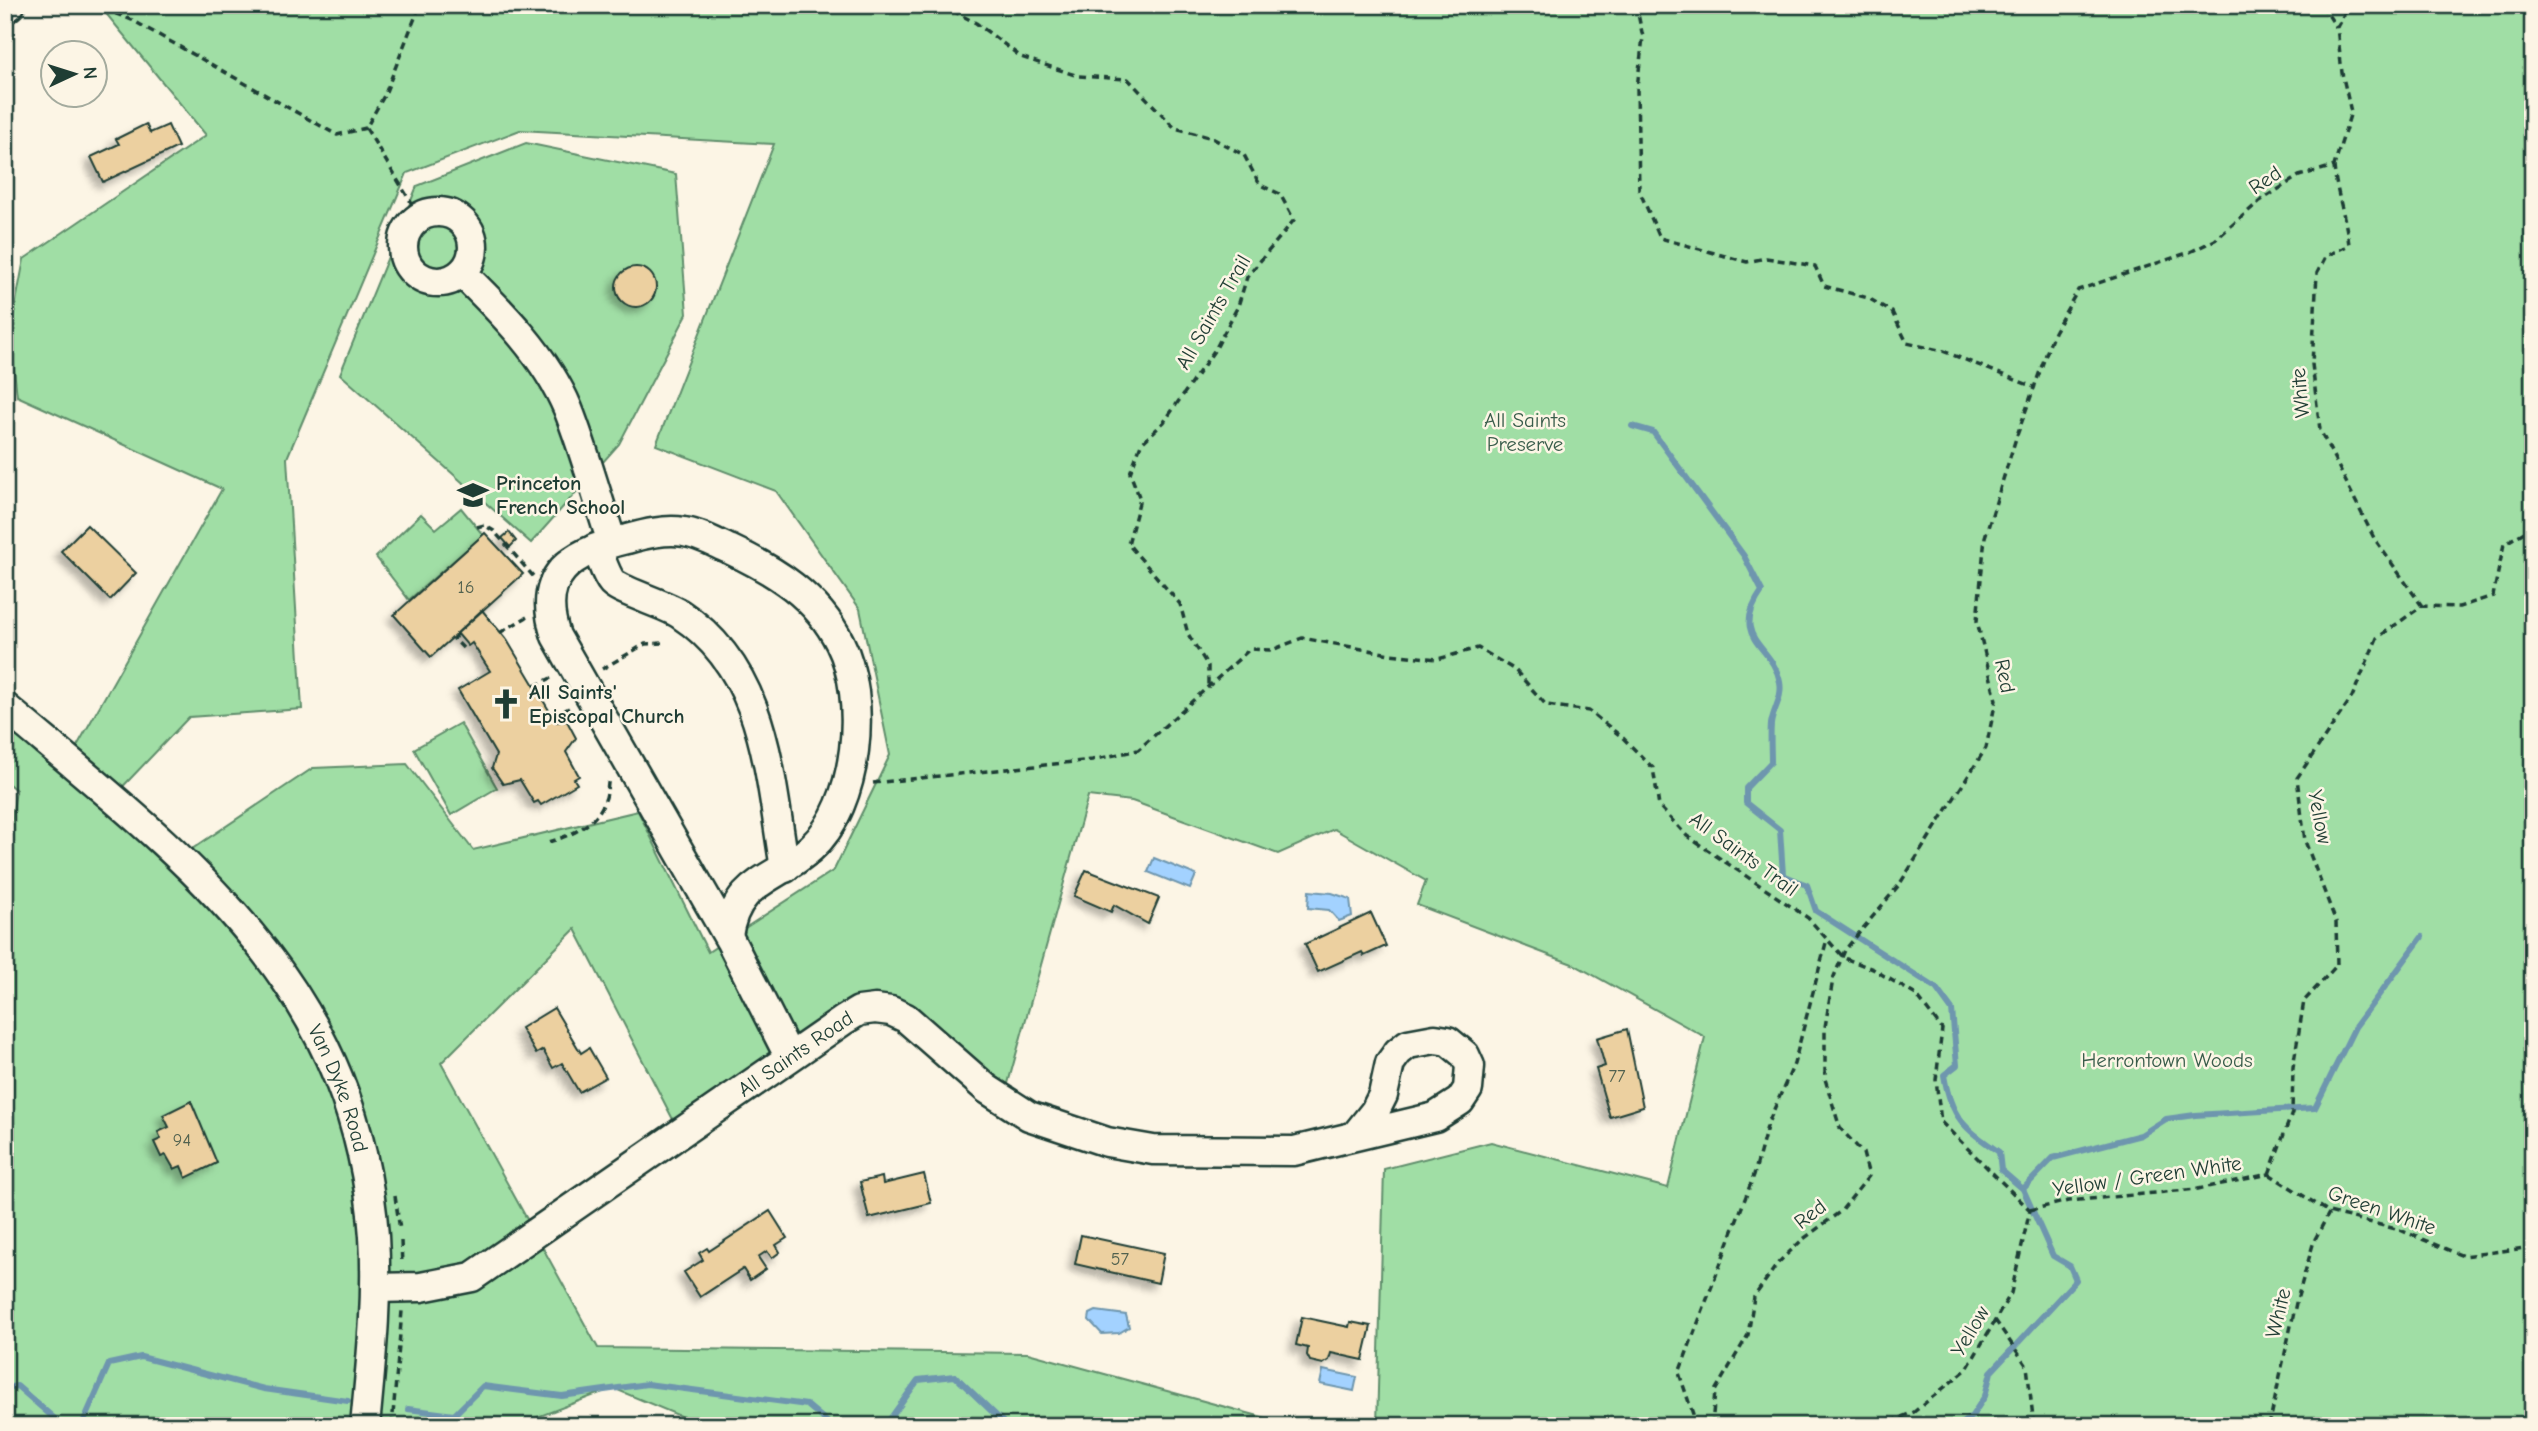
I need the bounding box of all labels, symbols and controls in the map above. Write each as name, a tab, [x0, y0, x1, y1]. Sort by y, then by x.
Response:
north arrow	[38, 38, 108, 108]
text: N	[79, 66, 101, 80]
street label: Red	[2244, 161, 2286, 199]
street label: All Saints Trail	[1171, 251, 1255, 373]
street label: White	[2286, 367, 2314, 419]
park label: All Saints Preserve	[1484, 408, 1566, 456]
place label: Princeton French School	[496, 471, 625, 519]
school or university icon: Princeton French School	[456, 478, 490, 512]
house number: 16	[458, 577, 474, 598]
street label: Red	[1990, 657, 2020, 695]
place label: All Saints' Episcopal Church	[529, 680, 685, 728]
church icon: All Saints' Episcopal Church	[489, 687, 523, 721]
street label: Yellow	[2303, 788, 2337, 846]
street label: All Saints Trail	[1685, 807, 1803, 901]
street label: All Saints Road	[733, 1006, 857, 1102]
street label: Van Dyke Road	[303, 1020, 373, 1154]
park label: Herrontown Woods	[2081, 1048, 2253, 1072]
house number: 77	[1608, 1066, 1626, 1087]
house number: 94	[173, 1130, 191, 1151]
street label: Yellow / Green White	[2051, 1151, 2243, 1201]
street label: Green White	[2325, 1180, 2439, 1240]
street label: Red	[1789, 1194, 1831, 1234]
house number: 57	[1111, 1249, 1130, 1270]
street label: White	[2260, 1286, 2296, 1340]
street label: Yellow	[1946, 1301, 1995, 1361]

